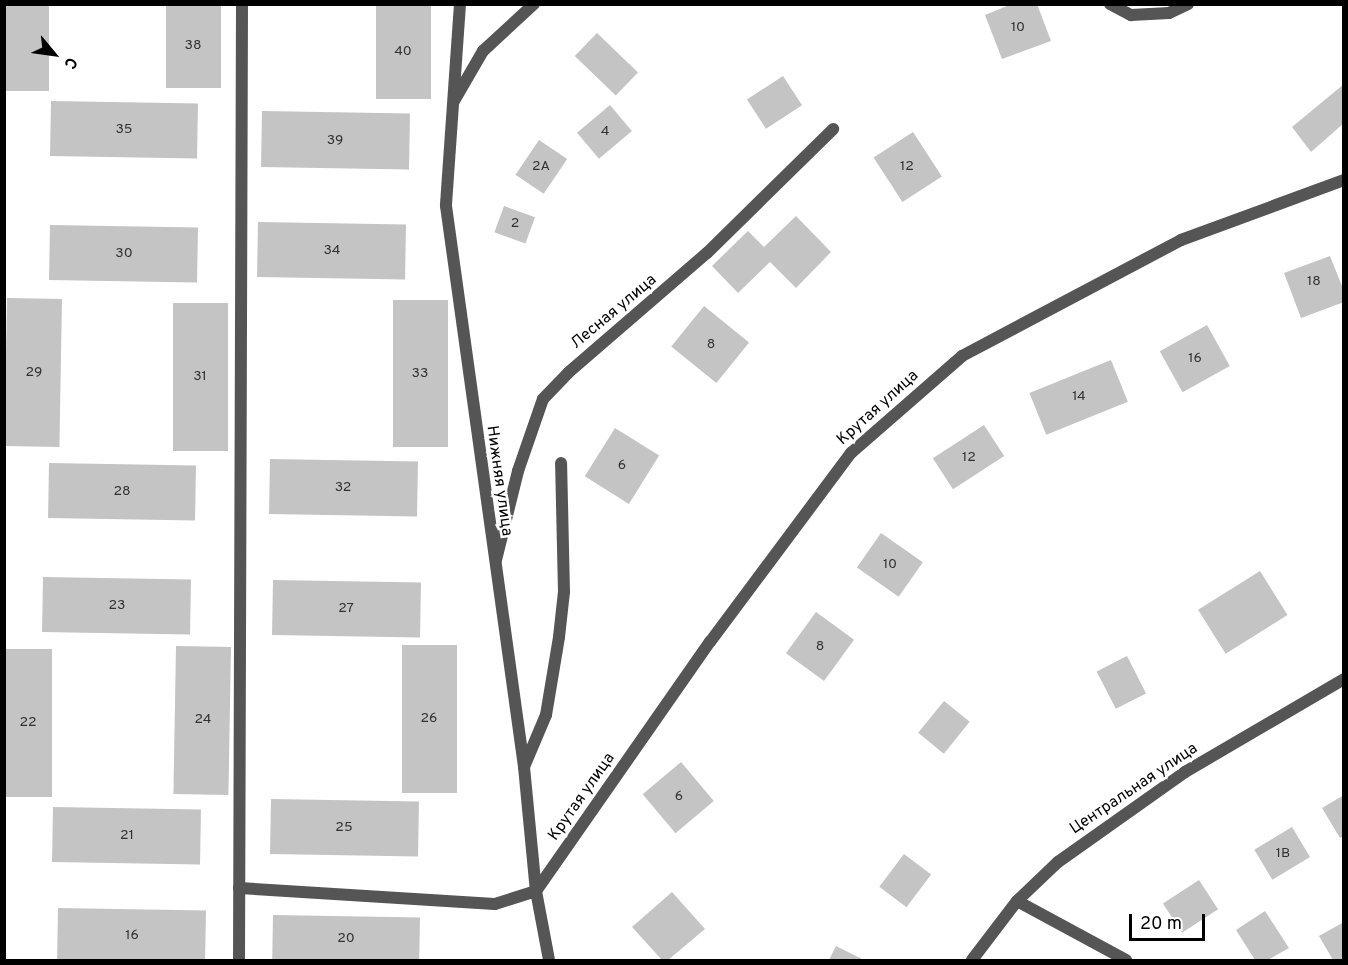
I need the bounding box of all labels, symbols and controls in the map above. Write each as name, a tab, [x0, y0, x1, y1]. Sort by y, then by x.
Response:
house number: 10	[1011, 20, 1025, 36]
north arrow	[24, 24, 84, 84]
house number: 38	[185, 38, 201, 54]
house number: 40	[394, 44, 412, 60]
text: С	[59, 53, 81, 72]
house number: 35	[115, 122, 133, 138]
house number: 4	[601, 124, 609, 140]
house number: 39	[327, 133, 343, 149]
house number: 2А	[532, 159, 550, 175]
house number: 12	[900, 159, 914, 175]
house number: 2	[511, 216, 519, 232]
house number: 34	[323, 243, 341, 259]
house number: 30	[115, 246, 133, 262]
street label: Лесная улица	[567, 271, 661, 353]
house number: 18	[1307, 274, 1321, 290]
house number: 8	[707, 337, 715, 353]
house number: 16	[1188, 351, 1202, 367]
house number: 29	[26, 365, 42, 381]
house number: 33	[412, 366, 428, 382]
street label: Крутая улица	[833, 366, 923, 450]
house number: 31	[193, 369, 207, 385]
house number: 14	[1072, 389, 1086, 405]
street label: Нижняя улица	[482, 424, 516, 538]
house number: 12	[962, 450, 976, 466]
house number: 6	[618, 458, 626, 474]
house number: 32	[335, 480, 351, 496]
house number: 28	[113, 484, 131, 500]
house number: 10	[883, 557, 897, 573]
house number: 23	[109, 598, 125, 614]
house number: 27	[338, 601, 354, 617]
house number: 8	[816, 639, 824, 655]
house number: 26	[421, 711, 437, 727]
house number: 24	[194, 712, 212, 728]
house number: 22	[19, 715, 37, 731]
street label: Центральная улица	[1066, 739, 1202, 839]
street label: Крутая улица	[545, 749, 619, 845]
house number: 6	[675, 789, 683, 805]
house number: 25	[335, 820, 353, 836]
house number: 21	[120, 828, 134, 844]
house number: 1В	[1276, 846, 1290, 862]
scale bar	[1132, 902, 1208, 940]
text: 20 m	[1140, 913, 1182, 936]
house number: 16	[125, 928, 139, 944]
house number: 20	[337, 931, 355, 947]

